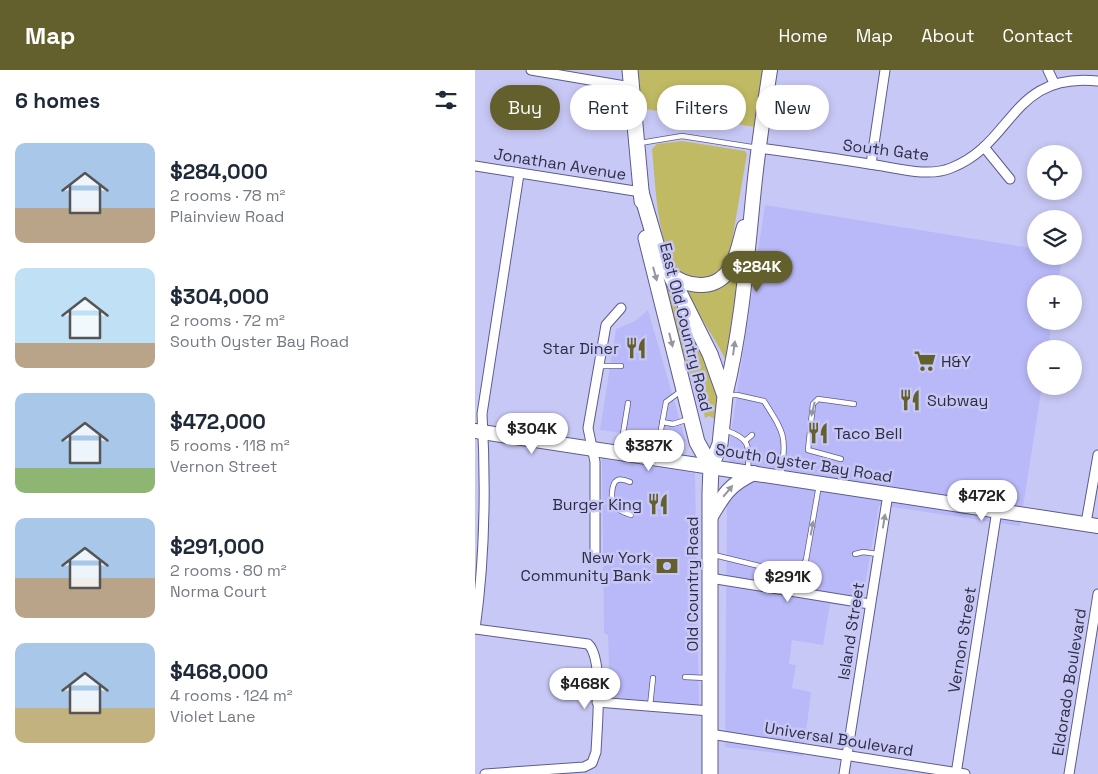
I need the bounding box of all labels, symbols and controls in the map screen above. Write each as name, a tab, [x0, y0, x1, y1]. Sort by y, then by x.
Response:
text: Map	[25, 20, 75, 51]
text: Home	[779, 24, 828, 47]
text: Map	[856, 24, 893, 47]
text: About	[921, 24, 975, 47]
text: Contact	[1003, 24, 1073, 47]
chip: Buy	[490, 85, 560, 130]
chip: Rent	[570, 85, 647, 130]
chip: Filters	[657, 85, 746, 130]
chip: New	[756, 85, 829, 130]
icon: filters	[432, 86, 460, 114]
text: 6 homes	[15, 87, 100, 114]
street label: South Gate	[842, 134, 930, 166]
street label: Jonathan Avenue	[492, 143, 628, 185]
map controls	[1027, 145, 1082, 395]
button: locate	[1027, 145, 1082, 200]
text: $284,000	[170, 158, 268, 185]
icon: home	[55, 163, 115, 223]
text: 2 rooms · 78 m²	[170, 185, 285, 206]
text: Plainview Road	[170, 206, 284, 227]
button: layers	[1027, 210, 1082, 265]
street label: East Old Country Road	[655, 241, 717, 413]
pin: $284K	[722, 250, 792, 293]
text: $284K	[733, 256, 782, 277]
one-way arrow	[651, 267, 659, 282]
button: +	[1027, 275, 1082, 330]
text: $304,000	[170, 283, 269, 310]
icon: home	[55, 288, 115, 348]
text: 2 rooms · 72 m²	[170, 310, 285, 331]
text: South Oyster Bay Road	[170, 331, 349, 352]
one-way arrow	[667, 333, 675, 348]
restaurant icon: Star Diner	[623, 335, 649, 361]
place label: Star Diner	[543, 338, 619, 359]
one-way arrow	[731, 340, 739, 356]
button: −	[1027, 340, 1082, 395]
supermarket icon: H&Y	[912, 348, 938, 374]
place label: H&Y	[941, 351, 971, 372]
restaurant icon: Subway	[897, 387, 923, 413]
place label: Subway	[927, 390, 988, 411]
one-way arrow	[809, 402, 817, 417]
text: $472,000	[170, 408, 266, 435]
pin: $304K	[497, 412, 567, 455]
icon: home	[55, 413, 115, 473]
text: $304K	[507, 418, 557, 439]
restaurant icon: Taco Bell	[805, 420, 831, 446]
place label: Taco Bell	[834, 423, 902, 444]
pin: $387K	[614, 430, 684, 472]
text: 5 rooms · 118 m²	[170, 435, 290, 456]
text: $387K	[625, 435, 673, 456]
street label: South Oyster Bay Road	[714, 439, 894, 487]
text: Vernon Street	[170, 456, 277, 477]
pin: $472K	[947, 480, 1017, 522]
one-way arrow	[722, 485, 734, 497]
text: $472K	[958, 485, 1006, 506]
restaurant icon: Burger King	[645, 491, 671, 517]
place label: Burger King	[552, 494, 642, 515]
one-way arrow	[880, 513, 888, 529]
street label: Old Country Road	[682, 516, 703, 652]
one-way arrow	[808, 520, 816, 536]
text: $291,000	[170, 533, 264, 560]
icon: home	[55, 538, 115, 598]
place label: New York Community Bank	[520, 547, 651, 586]
bank icon: New York Community Bank	[654, 553, 680, 579]
text: 2 rooms · 80 m²	[170, 560, 287, 581]
pin: $291K	[753, 560, 823, 603]
text: $291K	[765, 566, 811, 587]
text: Norma Court	[170, 581, 267, 602]
street label: Island Street	[833, 581, 869, 681]
street label: Vernon Street	[943, 585, 981, 695]
street label: Eldorado Boulevard	[1047, 607, 1091, 757]
text: $468,000	[170, 658, 268, 685]
icon: home	[55, 663, 115, 723]
pin: $468K	[550, 668, 620, 710]
text: $468K	[560, 673, 610, 694]
text: 4 rooms · 124 m²	[170, 685, 293, 706]
text: Violet Lane	[170, 706, 255, 727]
street label: Universal Boulevard	[763, 717, 915, 761]

